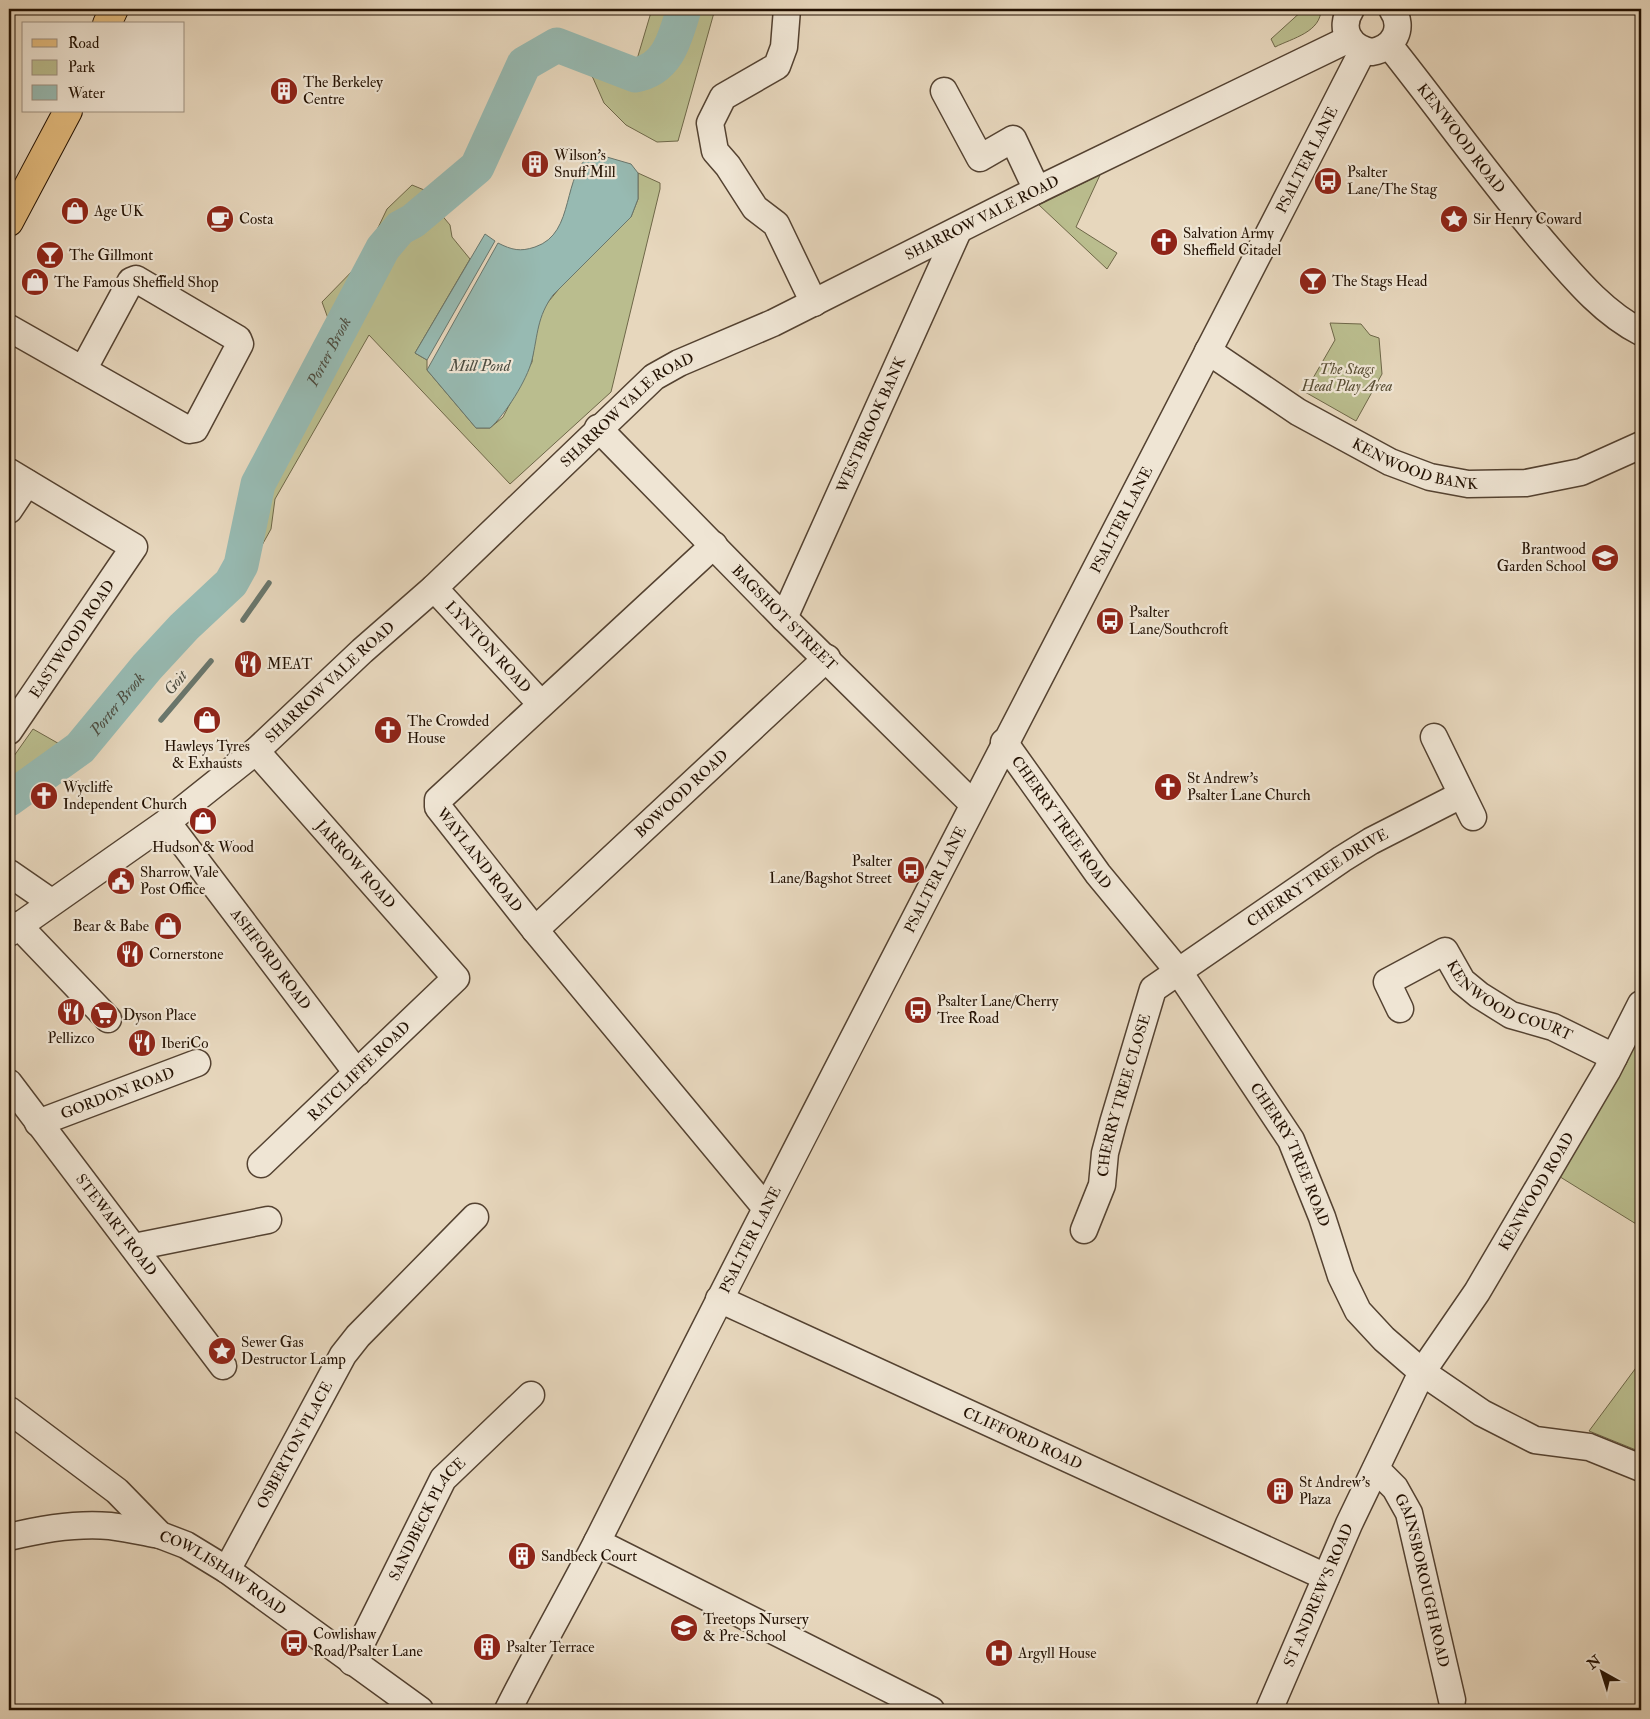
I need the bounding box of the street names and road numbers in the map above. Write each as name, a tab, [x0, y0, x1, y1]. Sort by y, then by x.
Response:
street label: KENWOOD ROAD	[1413, 80, 1509, 197]
street label: PSALTER LANE	[1272, 103, 1343, 217]
street label: SHARROW VALE ROAD	[902, 172, 1062, 265]
street label: SHARROW VALE ROAD	[557, 349, 697, 472]
street label: WESTBROOK BANK	[832, 353, 910, 497]
street label: KENWOOD BANK	[1349, 434, 1478, 494]
street label: PSALTER LANE	[1086, 463, 1157, 576]
street label: BAGSHOT STREET	[727, 561, 841, 675]
street label: EASTWOOD ROAD	[26, 576, 119, 702]
street label: LYNTON ROAD	[441, 597, 535, 697]
street label: SHARROW VALE ROAD	[261, 618, 399, 747]
street label: BOWOOD ROAD	[631, 746, 732, 842]
street label: CHERRY TREE ROAD	[1007, 752, 1116, 893]
street label: WAYLAND ROAD	[432, 803, 526, 916]
street label: JARROW ROAD	[310, 816, 399, 913]
street label: PSALTER LANE	[900, 823, 971, 936]
street label: CHERRY TREE DRIVE	[1243, 825, 1392, 932]
street label: ASHFORD ROAD	[225, 904, 315, 1014]
street label: KENWOOD COURT	[1442, 957, 1576, 1045]
street label: CHERRY TREE CLOSE	[1094, 1011, 1155, 1178]
street label: RATCLIFFE ROAD	[304, 1017, 415, 1125]
street label: GORDON ROAD	[58, 1063, 177, 1124]
street label: CHERRY TREE ROAD	[1246, 1079, 1334, 1229]
street label: KENWOOD ROAD	[1495, 1129, 1579, 1254]
street label: STEWART ROAD	[71, 1170, 161, 1280]
street label: PSALTER LANE	[715, 1183, 786, 1297]
street label: OSBERTON PLACE	[253, 1378, 337, 1512]
street label: CLIFFORD ROAD	[960, 1403, 1085, 1474]
street label: SANDBECK PLACE	[385, 1453, 470, 1584]
street label: GAINSBOROUGH ROAD	[1390, 1490, 1453, 1669]
street label: ST ANDREW'S ROAD	[1280, 1521, 1358, 1670]
street label: COWLISHAW ROAD	[156, 1527, 290, 1620]

